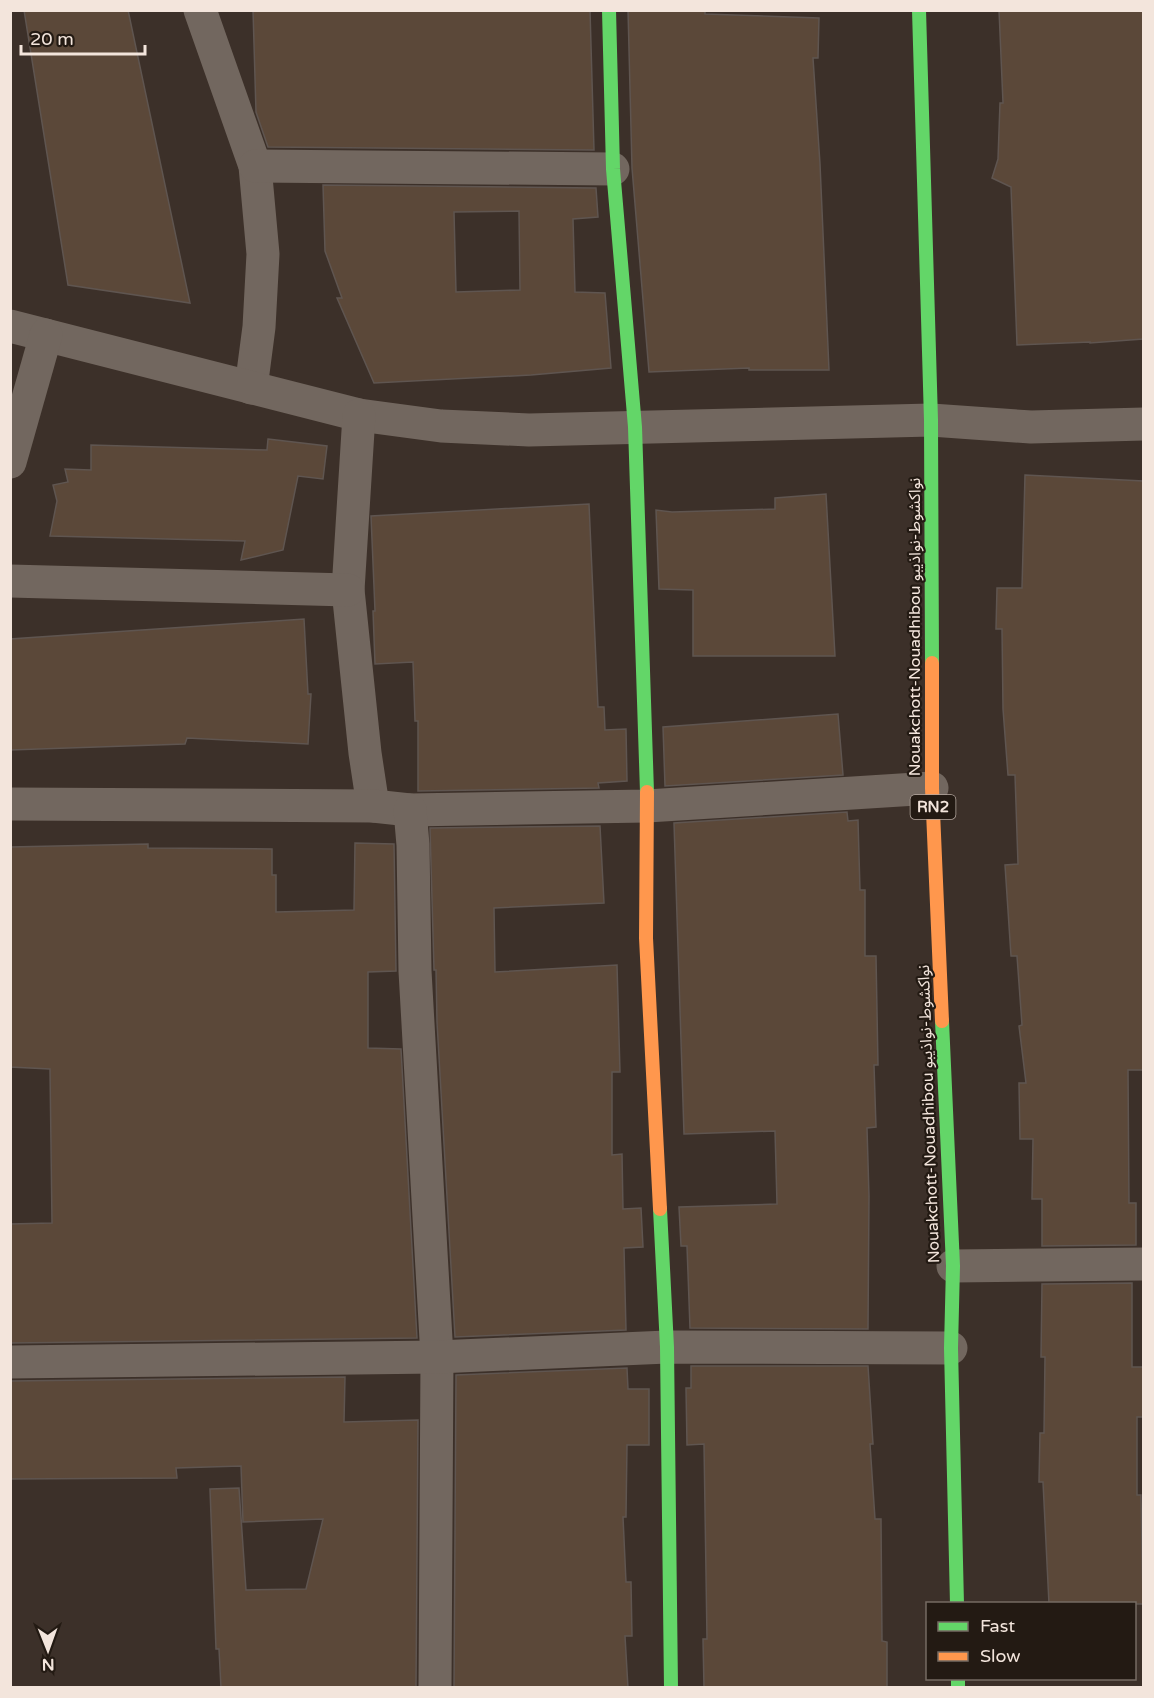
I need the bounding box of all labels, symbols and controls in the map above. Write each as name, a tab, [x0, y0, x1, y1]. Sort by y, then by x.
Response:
scale bar	[21, 18, 146, 56]
text: 20 m	[30, 28, 74, 50]
street label: Nouakchott-Nouadhibou نواكشوط-نواذيبو	[905, 478, 925, 776]
road number: RN2	[910, 795, 956, 819]
street label: Nouakchott-Nouadhibou نواكشوط-نواذيبو	[914, 964, 944, 1264]
legend	[926, 1602, 1136, 1680]
text: Fast	[980, 1615, 1015, 1637]
north arrow	[18, 1620, 78, 1680]
text: Slow	[980, 1645, 1021, 1667]
text: N	[42, 1654, 55, 1674]

